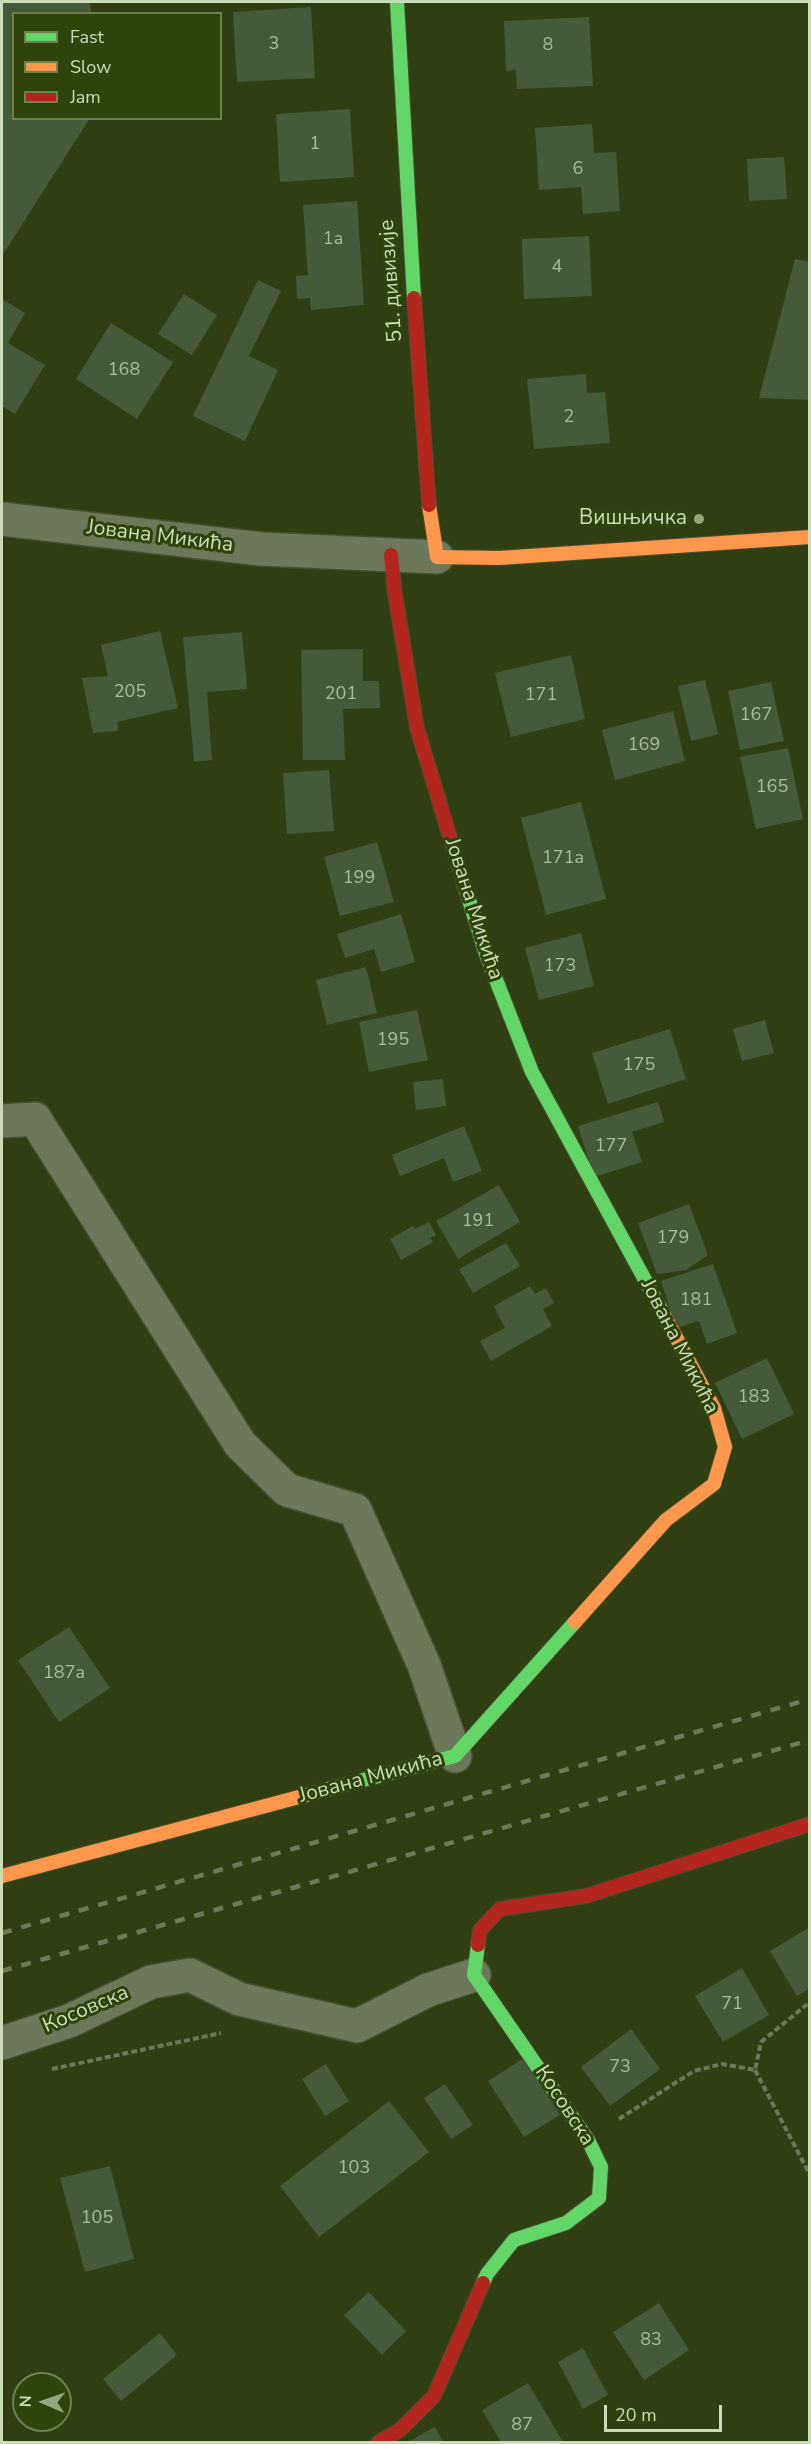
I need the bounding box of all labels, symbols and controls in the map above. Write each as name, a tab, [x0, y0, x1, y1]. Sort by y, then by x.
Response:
legend	[12, 12, 222, 120]
text: Fast	[70, 25, 104, 49]
house number: 3	[269, 34, 279, 56]
house number: 8	[543, 35, 553, 57]
text: Slow	[70, 55, 111, 79]
text: Jam	[70, 85, 101, 109]
house number: 1	[310, 134, 320, 156]
house number: 6	[573, 159, 583, 181]
street label: 51. дивизије	[375, 219, 409, 343]
house number: 1a	[323, 229, 343, 251]
house number: 4	[552, 257, 562, 279]
house number: 168	[108, 360, 140, 382]
house number: 2	[564, 407, 574, 429]
place label: Вишњичка	[579, 506, 687, 532]
marker: Вишњичка	[692, 512, 706, 526]
street label: Јована Микића	[85, 516, 235, 558]
house number: 205	[114, 682, 146, 704]
house number: 201	[325, 684, 357, 706]
house number: 171	[525, 685, 557, 707]
house number: 167	[740, 705, 772, 727]
house number: 169	[628, 735, 660, 757]
house number: 165	[756, 777, 788, 799]
street label: Јована Микића	[438, 835, 508, 983]
house number: 171a	[542, 848, 584, 870]
house number: 199	[343, 868, 375, 890]
house number: 173	[544, 956, 576, 978]
house number: 195	[377, 1030, 409, 1052]
house number: 175	[623, 1055, 655, 1077]
house number: 177	[595, 1136, 627, 1158]
house number: 191	[462, 1211, 494, 1233]
house number: 179	[657, 1228, 689, 1250]
street label: Јована Микића	[634, 1276, 724, 1418]
house number: 181	[680, 1290, 712, 1312]
house number: 183	[738, 1387, 770, 1409]
house number: 187a	[43, 1663, 85, 1685]
street label: Јована Микића	[296, 1747, 446, 1809]
street label: Косовска	[39, 1981, 133, 2039]
house number: 71	[721, 1994, 743, 2016]
house number: 73	[609, 2057, 631, 2079]
street label: Косовска	[529, 2061, 599, 2151]
house number: 103	[338, 2158, 370, 2180]
house number: 105	[81, 2208, 113, 2230]
house number: 83	[640, 2330, 662, 2352]
north arrow	[12, 2372, 72, 2432]
scale bar	[607, 2393, 726, 2431]
text: N	[15, 2395, 37, 2408]
text: 20 m	[615, 2403, 657, 2427]
house number: 87	[511, 2415, 533, 2437]

